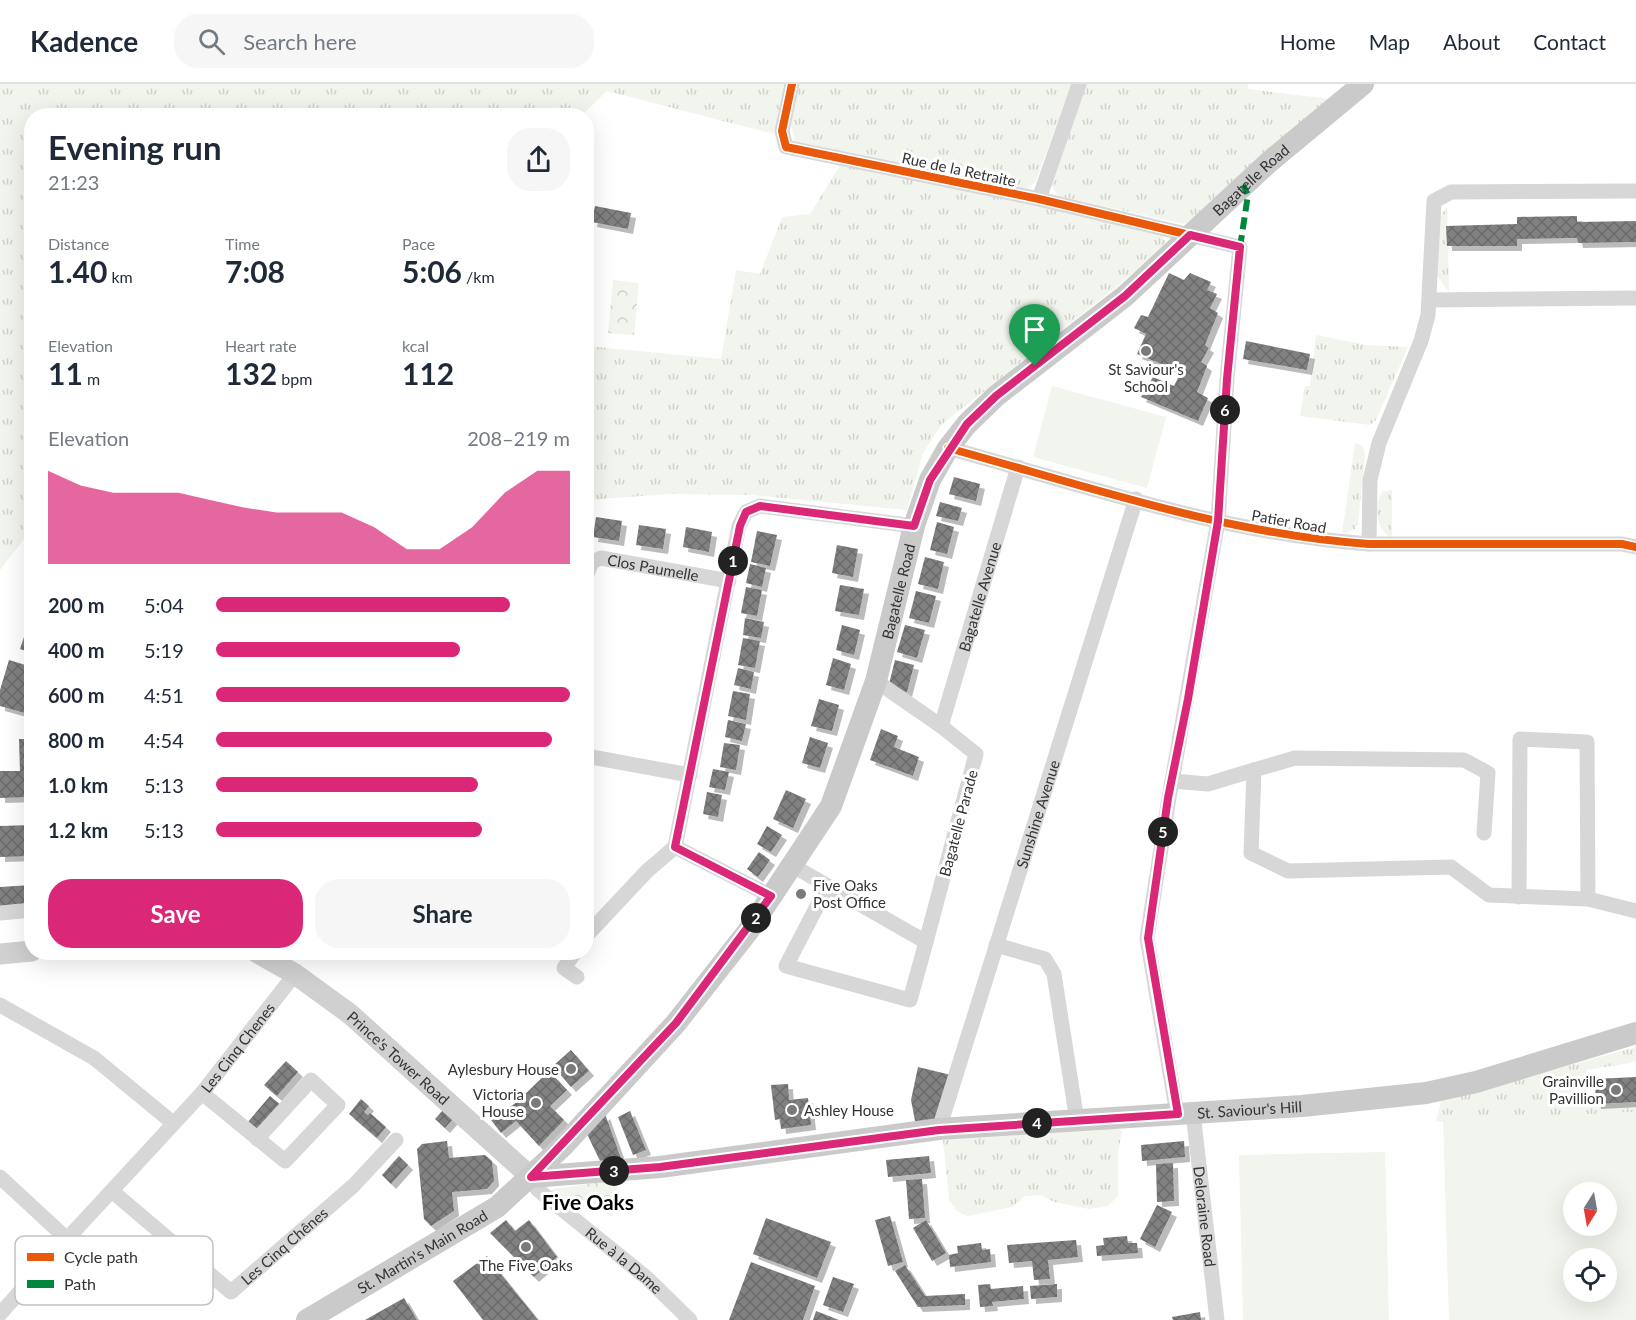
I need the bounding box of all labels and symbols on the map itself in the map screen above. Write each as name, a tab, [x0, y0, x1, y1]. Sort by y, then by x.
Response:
street label: Bagatelle Road	[1208, 140, 1293, 219]
street label: Rue de la Retraite	[900, 148, 1018, 190]
pin	[1009, 304, 1060, 366]
marker: St Saviour's School	[1139, 344, 1153, 358]
place label: St Saviour's School	[1108, 360, 1184, 395]
pin: 6	[1210, 395, 1240, 425]
street label: Patier Road	[1250, 506, 1328, 536]
street label: Bagatelle Avenue	[955, 540, 1004, 654]
street label: Bagatelle Road	[878, 542, 918, 641]
pin: 1	[718, 546, 748, 576]
street label: Clos Paumelle	[606, 550, 700, 584]
street label: Sunshine Avenue	[1012, 758, 1063, 870]
street label: Bagatelle Parade	[935, 768, 981, 878]
pin: 5	[1148, 817, 1178, 847]
place label: Five Oaks Post Office	[813, 876, 886, 911]
marker: Five Oaks Post Office	[794, 887, 808, 901]
pin: 2	[741, 903, 771, 933]
street label: Les Cinq Chenes	[197, 999, 278, 1096]
street label: Prince's Tower Road	[344, 1007, 453, 1108]
place label: Aylesbury House	[448, 1060, 559, 1078]
marker: Aylesbury House	[564, 1062, 578, 1076]
place label: Grainville Pavillion	[1542, 1072, 1604, 1107]
marker: Grainville Pavillion	[1609, 1083, 1623, 1097]
place label: Victoria House	[473, 1085, 524, 1120]
marker: Victoria House	[529, 1096, 543, 1110]
street label: St. Saviour's Hill	[1196, 1097, 1302, 1122]
place label: Ashley House	[804, 1101, 894, 1119]
marker: Ashley House	[785, 1103, 799, 1117]
pin: 4	[1022, 1108, 1052, 1138]
pin: 3	[599, 1156, 629, 1186]
street label: Deloraine Road	[1190, 1165, 1220, 1268]
north arrow	[1563, 1182, 1617, 1236]
district label: Five Oaks	[542, 1189, 634, 1214]
street label: Les Cinq Chênes	[237, 1203, 331, 1288]
street label: St. Martin's Main Road	[354, 1206, 491, 1297]
street label: Rue à la Dame	[582, 1223, 666, 1297]
legend	[15, 1236, 213, 1305]
marker: The Five Oaks	[519, 1240, 533, 1254]
text: Cycle path	[64, 1247, 138, 1266]
place label: The Five Oaks	[479, 1256, 573, 1274]
text: Path	[64, 1274, 96, 1293]

